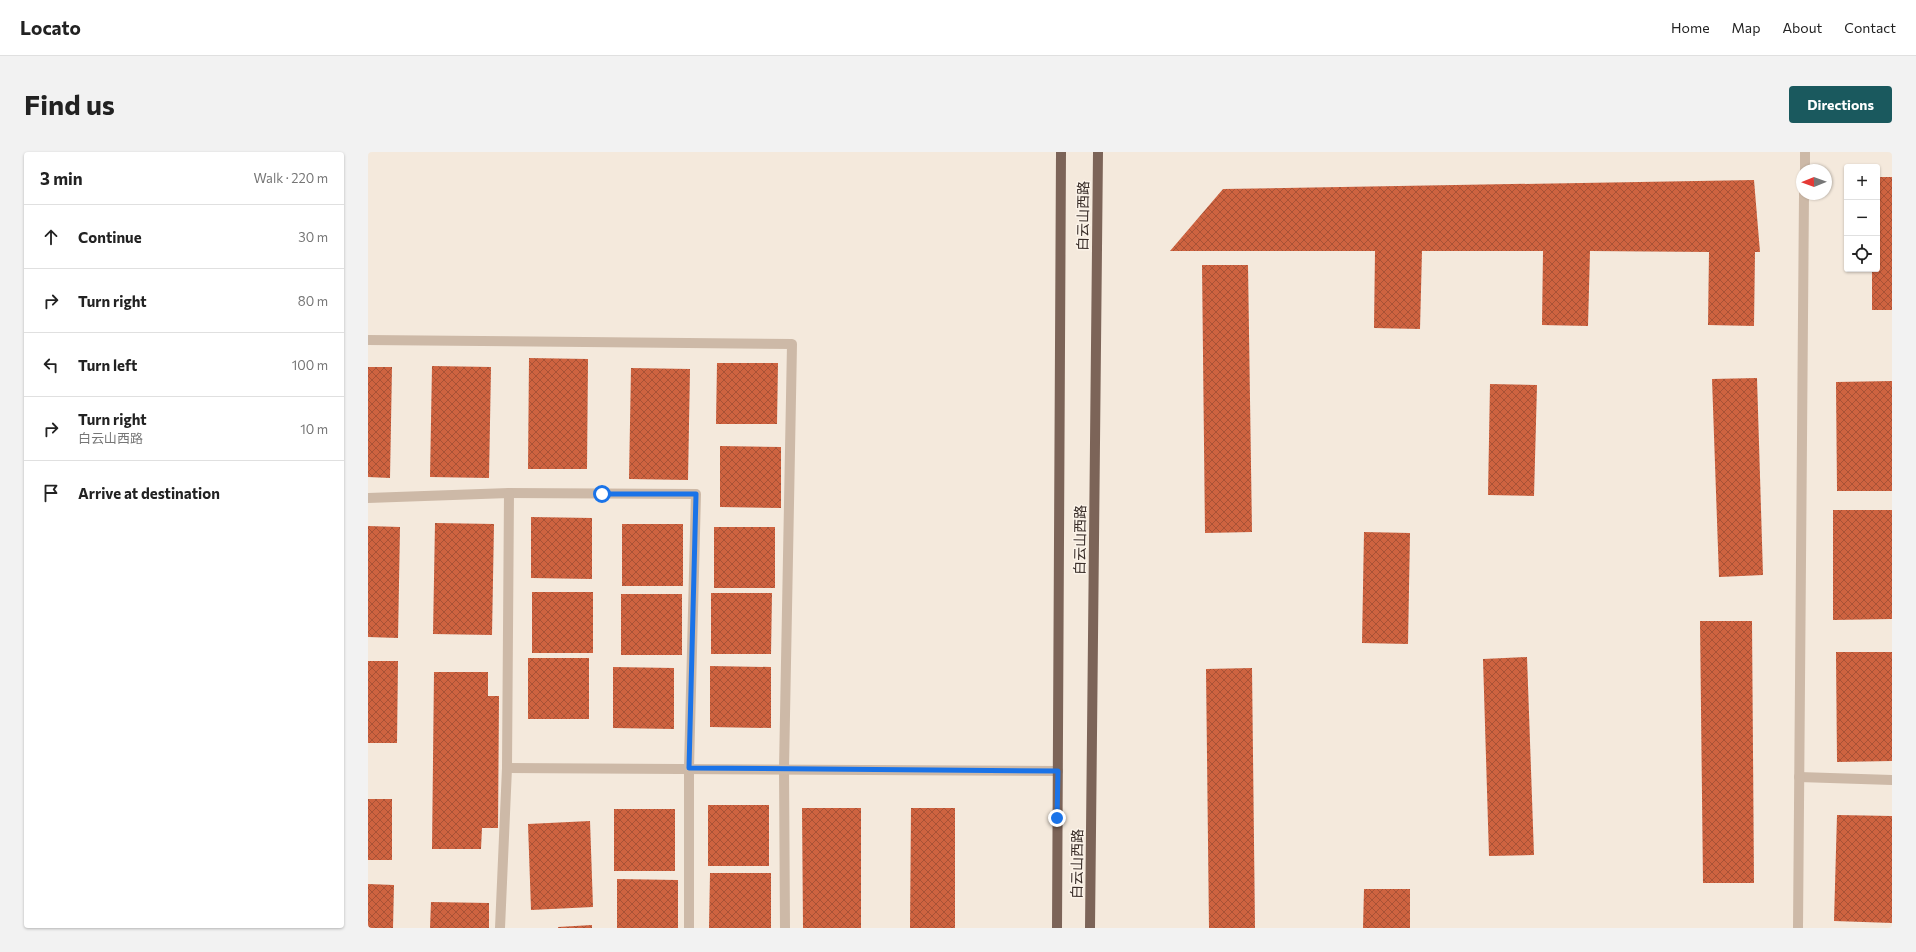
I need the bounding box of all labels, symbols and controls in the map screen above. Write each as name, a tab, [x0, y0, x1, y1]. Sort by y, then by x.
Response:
text: Locato	[20, 16, 81, 39]
text: Home	[1671, 19, 1710, 36]
text: Map	[1732, 19, 1760, 36]
text: About	[1782, 19, 1822, 36]
text: Contact	[1844, 19, 1896, 36]
button: Directions	[1789, 86, 1892, 123]
text: Find us	[24, 87, 115, 121]
north arrow	[1796, 164, 1832, 200]
map controls	[1844, 164, 1880, 272]
button: +	[1844, 164, 1880, 200]
text: 3 min	[40, 168, 83, 189]
text: Walk · 220 m	[254, 170, 328, 186]
street label: 白云山西路	[1073, 181, 1092, 251]
button: −	[1844, 200, 1880, 236]
icon: ahead	[40, 226, 62, 248]
text: Continue	[78, 228, 142, 246]
text: 30 m	[298, 229, 328, 245]
button: locate	[1844, 236, 1880, 272]
icon: right	[40, 290, 62, 312]
text: Turn right	[78, 292, 147, 310]
text: 80 m	[298, 293, 328, 309]
icon: left	[40, 354, 62, 376]
text: Turn left	[78, 356, 137, 374]
text: 100 m	[292, 357, 328, 373]
text: Turn right	[78, 410, 147, 428]
icon: right	[40, 418, 62, 440]
text: 10 m	[300, 421, 328, 437]
text: 白云山西路	[78, 430, 143, 446]
icon: arrive	[40, 482, 62, 504]
text: Arrive at destination	[78, 484, 220, 502]
route start	[593, 485, 611, 503]
street label: 白云山西路	[1070, 505, 1089, 575]
route end	[1048, 809, 1066, 827]
street label: 白云山西路	[1067, 829, 1086, 899]

